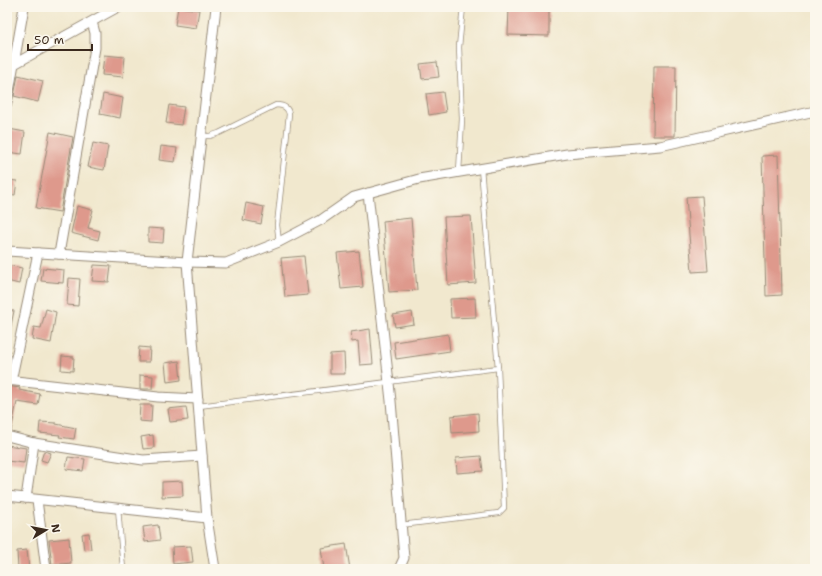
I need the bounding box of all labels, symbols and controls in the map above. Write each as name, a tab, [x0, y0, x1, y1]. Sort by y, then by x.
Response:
scale bar	[28, 26, 92, 52]
text: 50 m	[34, 32, 64, 48]
north arrow	[26, 510, 66, 550]
text: N	[47, 523, 64, 534]

